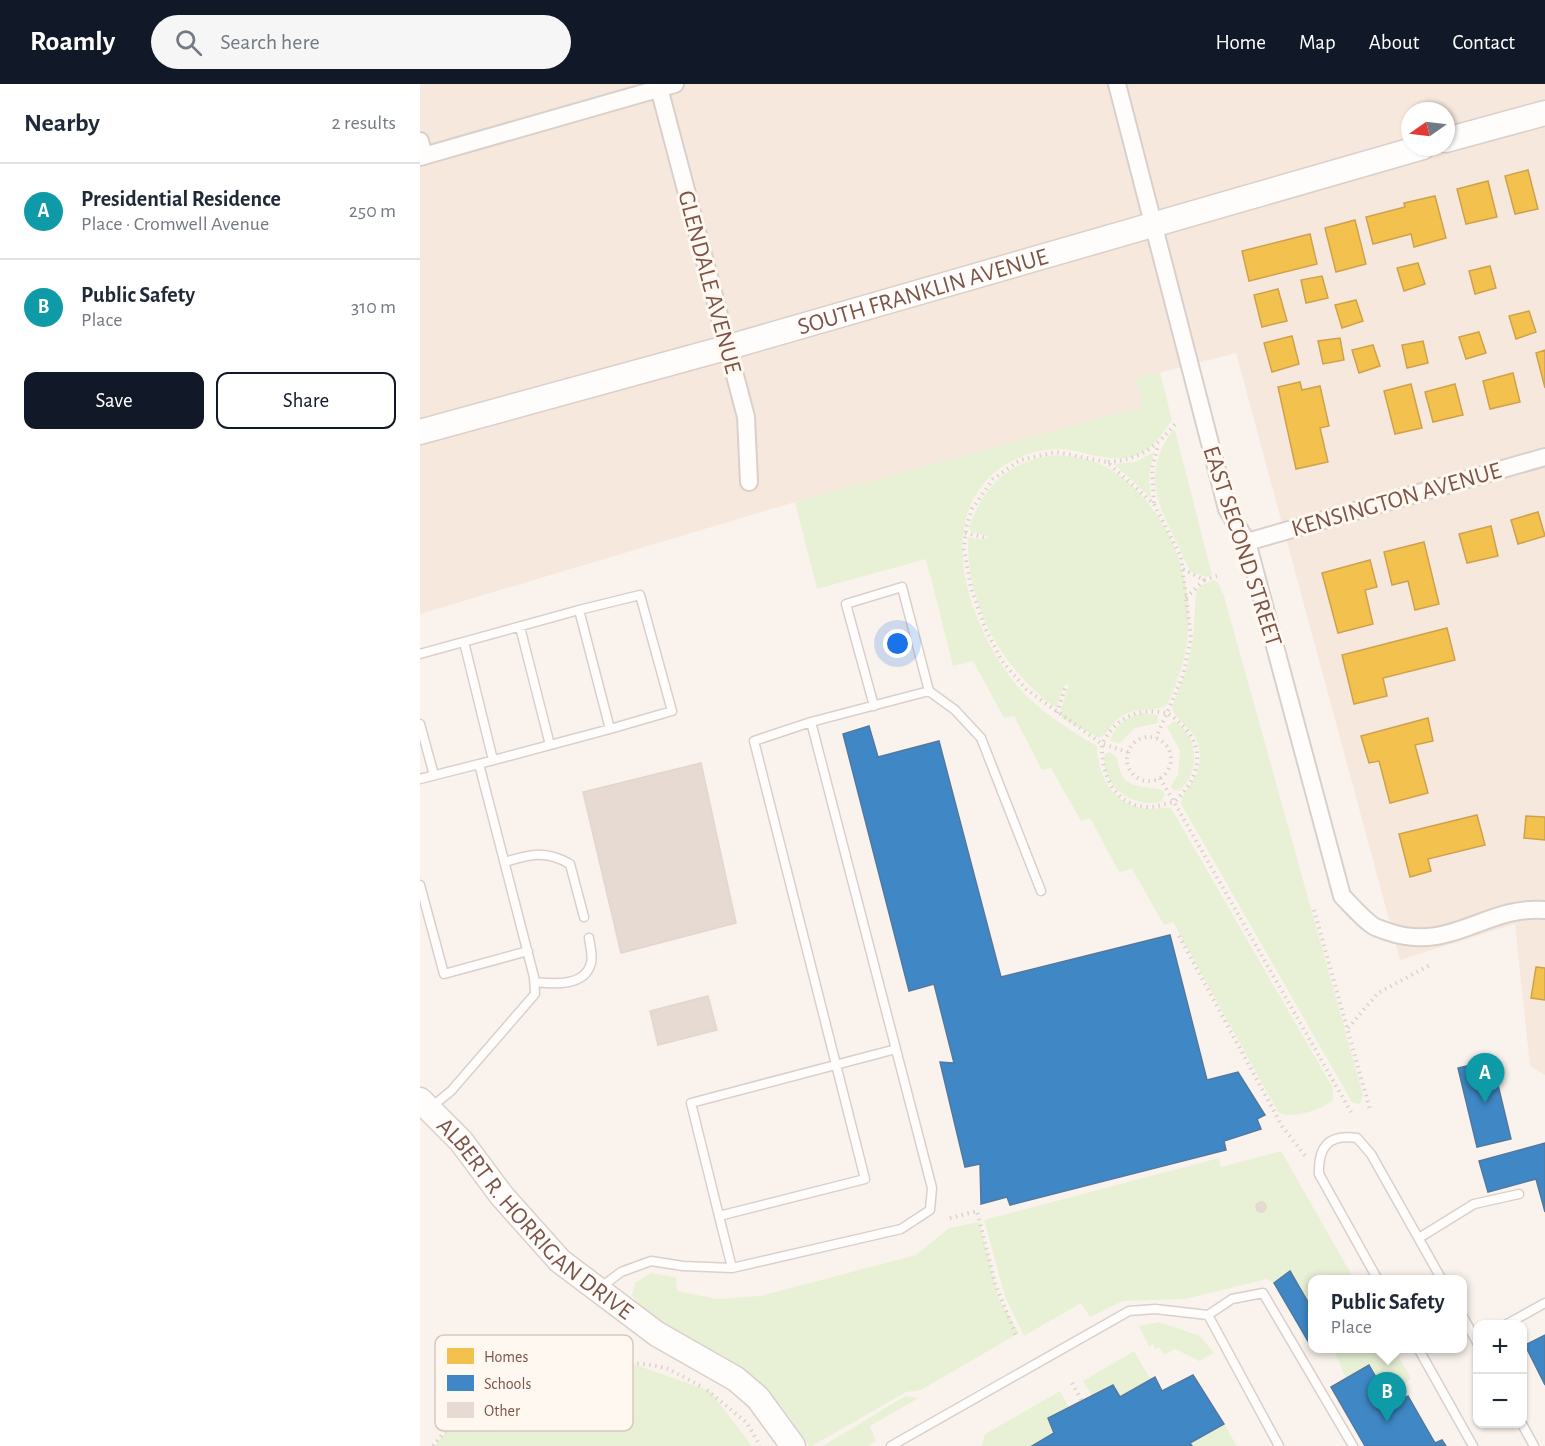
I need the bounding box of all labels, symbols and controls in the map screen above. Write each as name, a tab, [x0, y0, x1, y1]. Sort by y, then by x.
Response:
search box	[151, 15, 571, 69]
icon: search	[172, 26, 205, 59]
text: Roamly	[30, 28, 115, 56]
text: Search here	[220, 31, 320, 53]
text: Home	[1215, 32, 1266, 53]
text: Map	[1299, 32, 1336, 53]
text: About	[1369, 32, 1419, 53]
text: Contact	[1452, 32, 1515, 53]
north arrow	[1401, 102, 1455, 156]
text: Nearby	[24, 110, 100, 136]
text: 2 results	[332, 113, 396, 133]
text: Presidential Residence	[81, 188, 281, 210]
street label: GLENDALE AVENUE	[673, 188, 745, 377]
text: A	[38, 201, 50, 221]
text: 250 m	[349, 201, 396, 221]
text: Place · Cromwell Avenue	[81, 214, 269, 234]
street label: SOUTH FRANKLIN AVENUE	[795, 245, 1051, 340]
text: Public Safety	[81, 284, 195, 306]
text: B	[38, 297, 49, 317]
text: 310 m	[351, 297, 396, 317]
text: Place	[81, 310, 122, 330]
button: Save	[24, 372, 204, 429]
button: Share	[216, 372, 396, 429]
street label: EAST SECOND STREET	[1198, 443, 1286, 650]
street label: KENSINGTON AVENUE	[1289, 458, 1504, 541]
your location	[883, 629, 912, 658]
pin: A	[1466, 1054, 1504, 1103]
street label: ALBERT R. HORRIGAN DRIVE	[432, 1113, 637, 1325]
popup	[1308, 1275, 1467, 1353]
text: Public Safety	[1331, 1291, 1444, 1313]
text: Place	[1331, 1317, 1372, 1337]
map controls	[1473, 1320, 1527, 1428]
button: +	[1473, 1320, 1527, 1374]
legend	[435, 1335, 633, 1431]
text: Homes	[484, 1349, 528, 1365]
pin: B	[1368, 1372, 1406, 1422]
button: −	[1473, 1374, 1527, 1428]
text: Schools	[484, 1376, 531, 1392]
text: Other	[484, 1403, 521, 1419]

